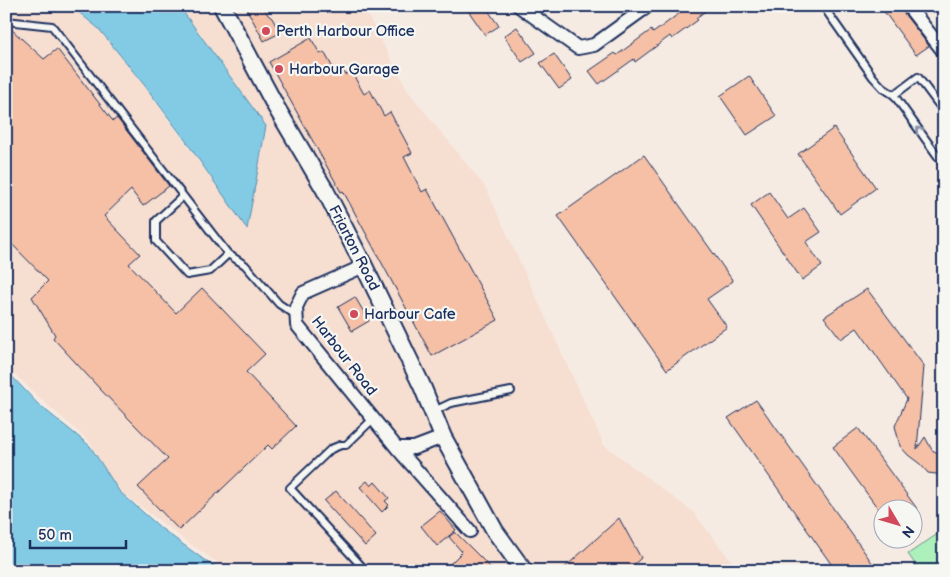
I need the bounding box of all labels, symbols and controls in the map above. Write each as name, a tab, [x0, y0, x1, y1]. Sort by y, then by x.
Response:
place label: Perth Harbour Office	[276, 22, 415, 41]
marker: Perth Harbour Office	[260, 25, 272, 37]
place label: Harbour Garage	[289, 60, 400, 79]
marker: Harbour Garage	[273, 63, 285, 75]
one-way arrow	[916, 126, 925, 136]
street label: Friarton Road	[324, 202, 384, 294]
place label: Harbour Cafe	[364, 305, 456, 324]
marker: Harbour Cafe	[348, 308, 360, 320]
street label: Harbour Road	[307, 312, 381, 400]
north arrow	[872, 500, 922, 550]
scale bar	[30, 517, 126, 549]
text: N	[898, 522, 918, 541]
text: 50 m	[38, 526, 72, 545]

